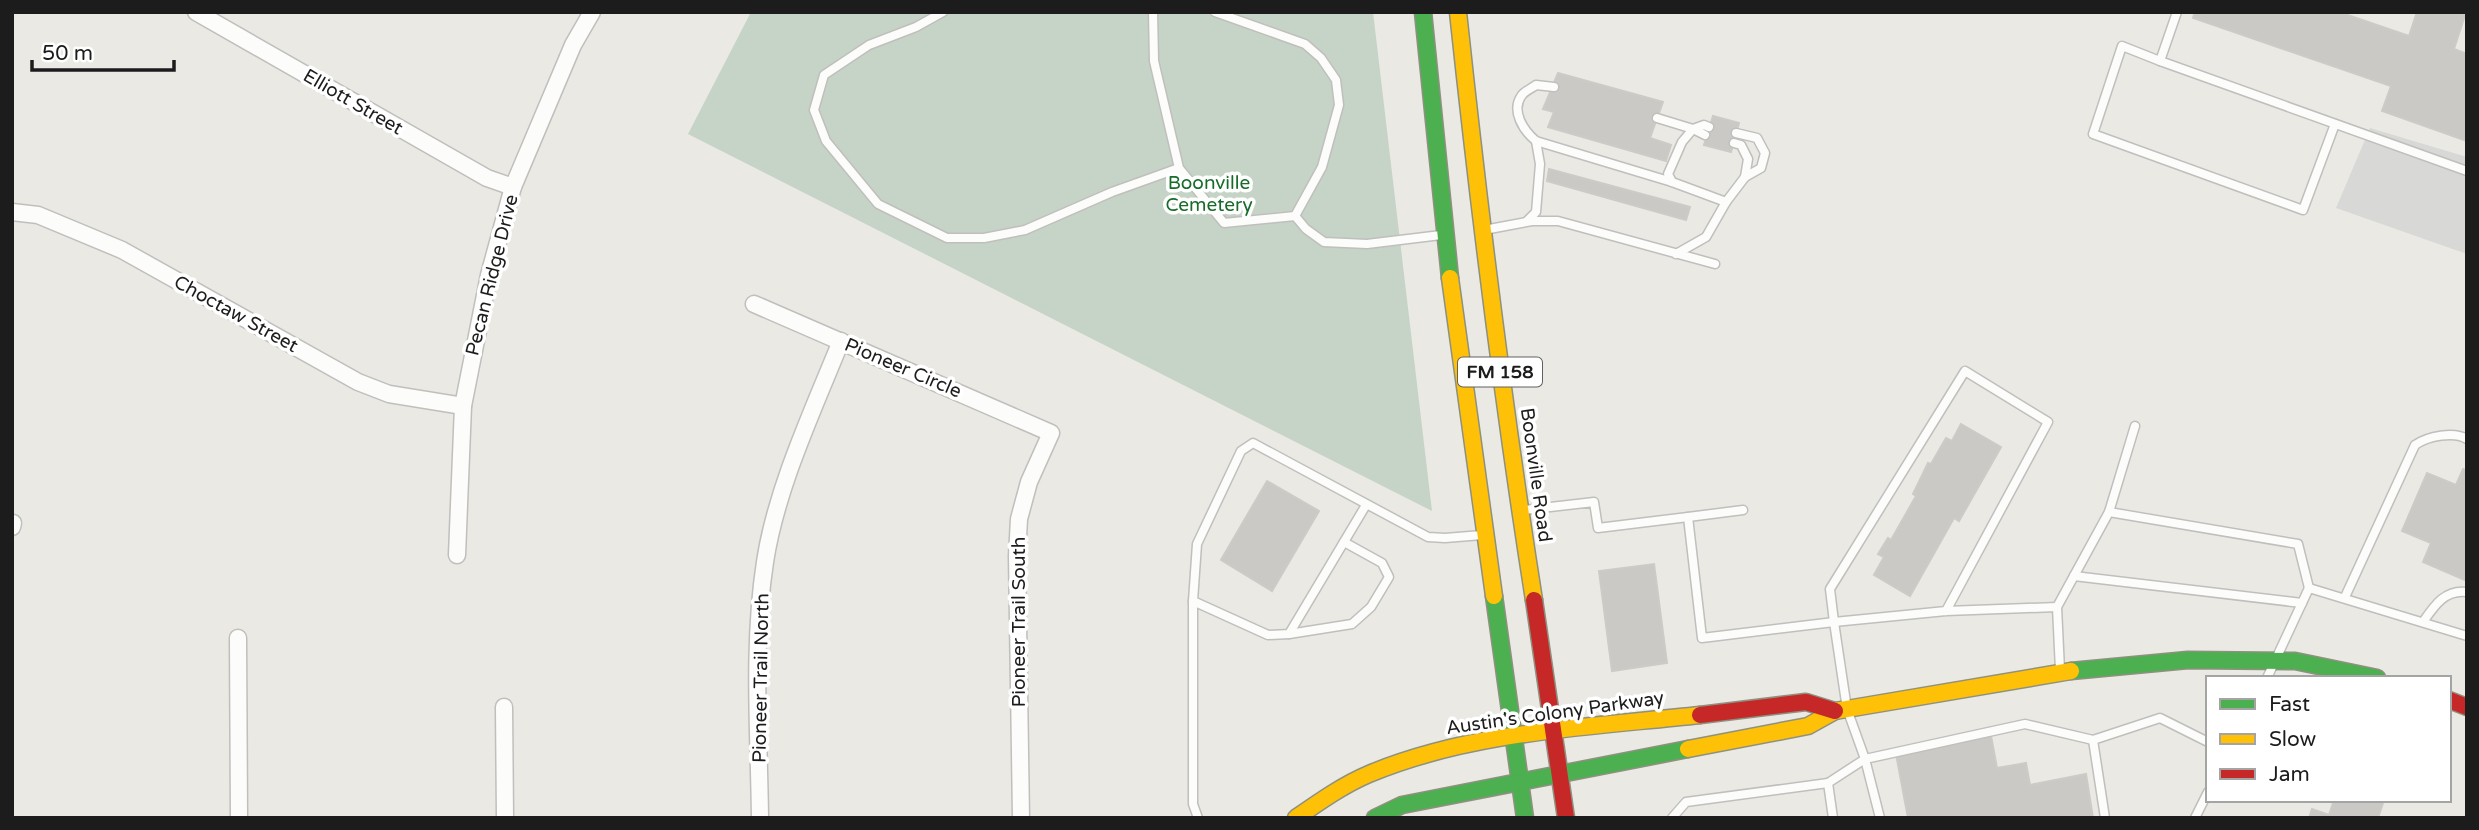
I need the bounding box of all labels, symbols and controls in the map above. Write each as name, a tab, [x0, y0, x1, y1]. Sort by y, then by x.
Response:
scale bar	[32, 28, 173, 72]
text: 50 m	[42, 41, 93, 66]
street label: Elliott Street	[299, 65, 407, 139]
park label: Boonville Cemetery	[1165, 172, 1253, 216]
street label: Pecan Ridge Drive	[461, 192, 523, 358]
street label: Choctaw Street	[170, 271, 302, 357]
street label: Pioneer Circle	[841, 334, 965, 402]
road number: FM 158	[1458, 358, 1542, 386]
street label: Boonville Road	[1516, 406, 1556, 544]
street label: Pioneer Trail South	[1008, 537, 1030, 707]
street label: Pioneer Trail North	[749, 593, 773, 763]
legend	[2206, 676, 2451, 802]
street label: Austin's Colony Parkway	[1445, 687, 1665, 739]
text: Fast	[2269, 692, 2310, 717]
text: Slow	[2269, 727, 2317, 752]
text: Jam	[2269, 762, 2310, 787]

